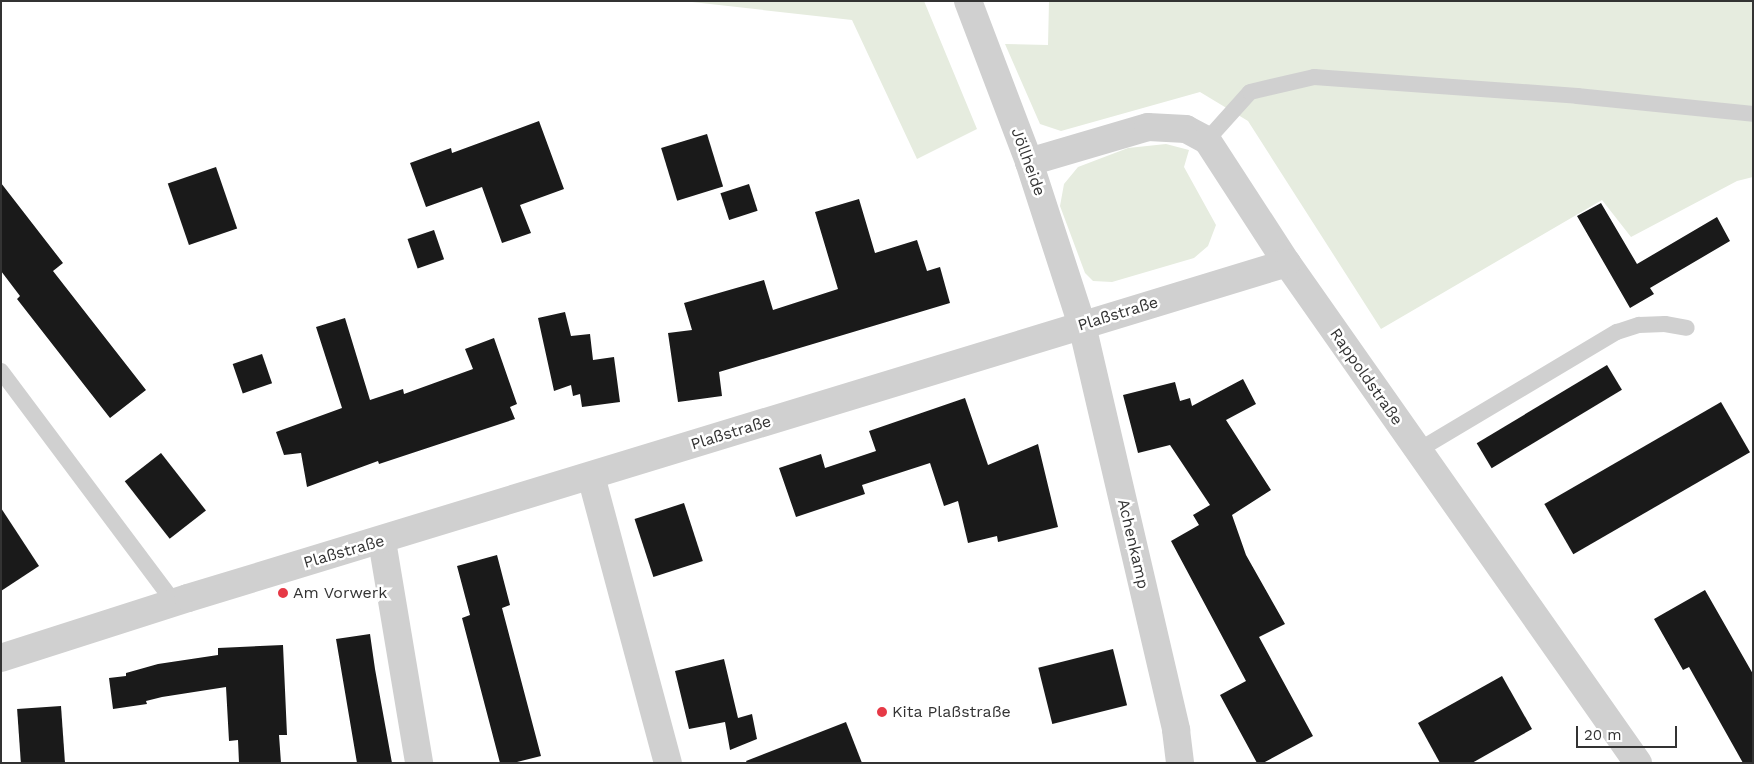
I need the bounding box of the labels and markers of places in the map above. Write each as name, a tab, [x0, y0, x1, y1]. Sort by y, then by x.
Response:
place label: Am Vorwerk	[293, 583, 388, 603]
marker: Am Vorwerk	[277, 587, 289, 599]
place label: Kita Plaßstraße	[892, 702, 1011, 722]
marker: Kita Plaßstraße	[876, 706, 888, 718]

